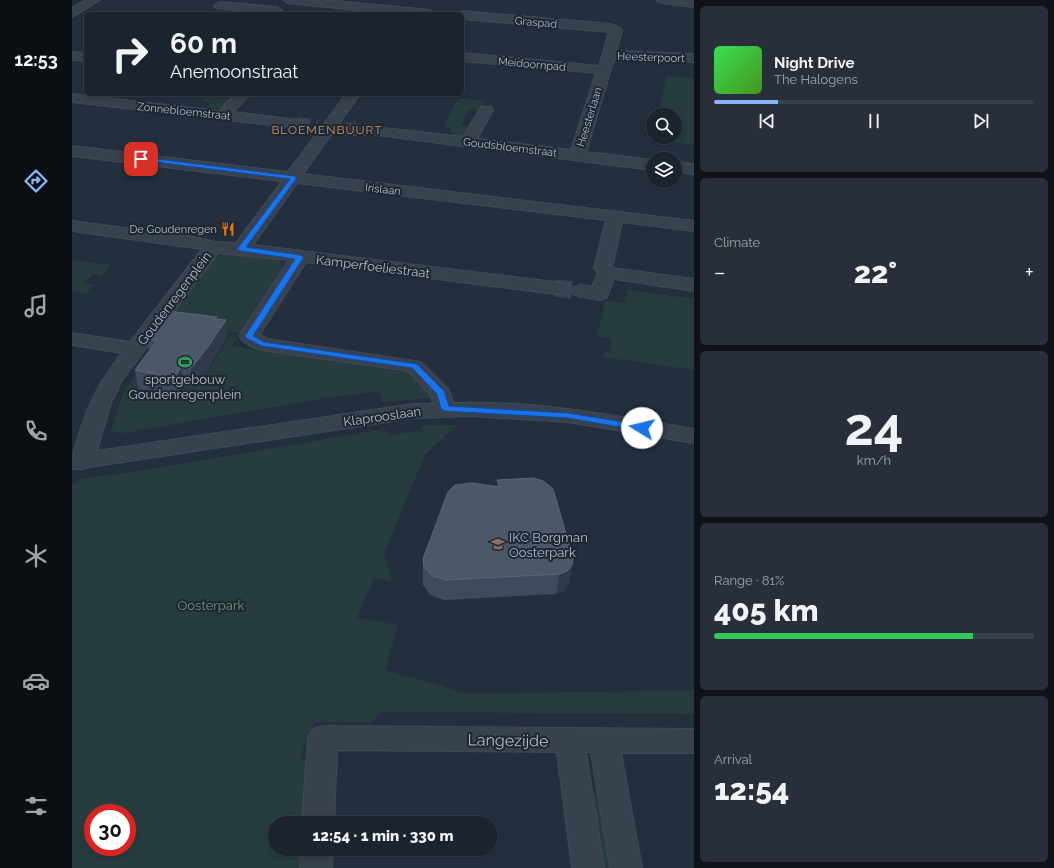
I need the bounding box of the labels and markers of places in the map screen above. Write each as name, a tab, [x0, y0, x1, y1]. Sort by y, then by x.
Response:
pin	[124, 142, 158, 176]
restaurant icon: De Goudenregen	[220, 221, 236, 237]
place label: De Goudenregen	[129, 223, 217, 236]
sports icon: sportgebouw Goudenregenplein	[177, 354, 193, 370]
place label: sportgebouw Goudenregenplein	[129, 372, 241, 402]
place label: IKC Borgman Oosterpark	[509, 530, 588, 560]
school or university icon: IKC Borgman Oosterpark	[490, 536, 506, 552]

